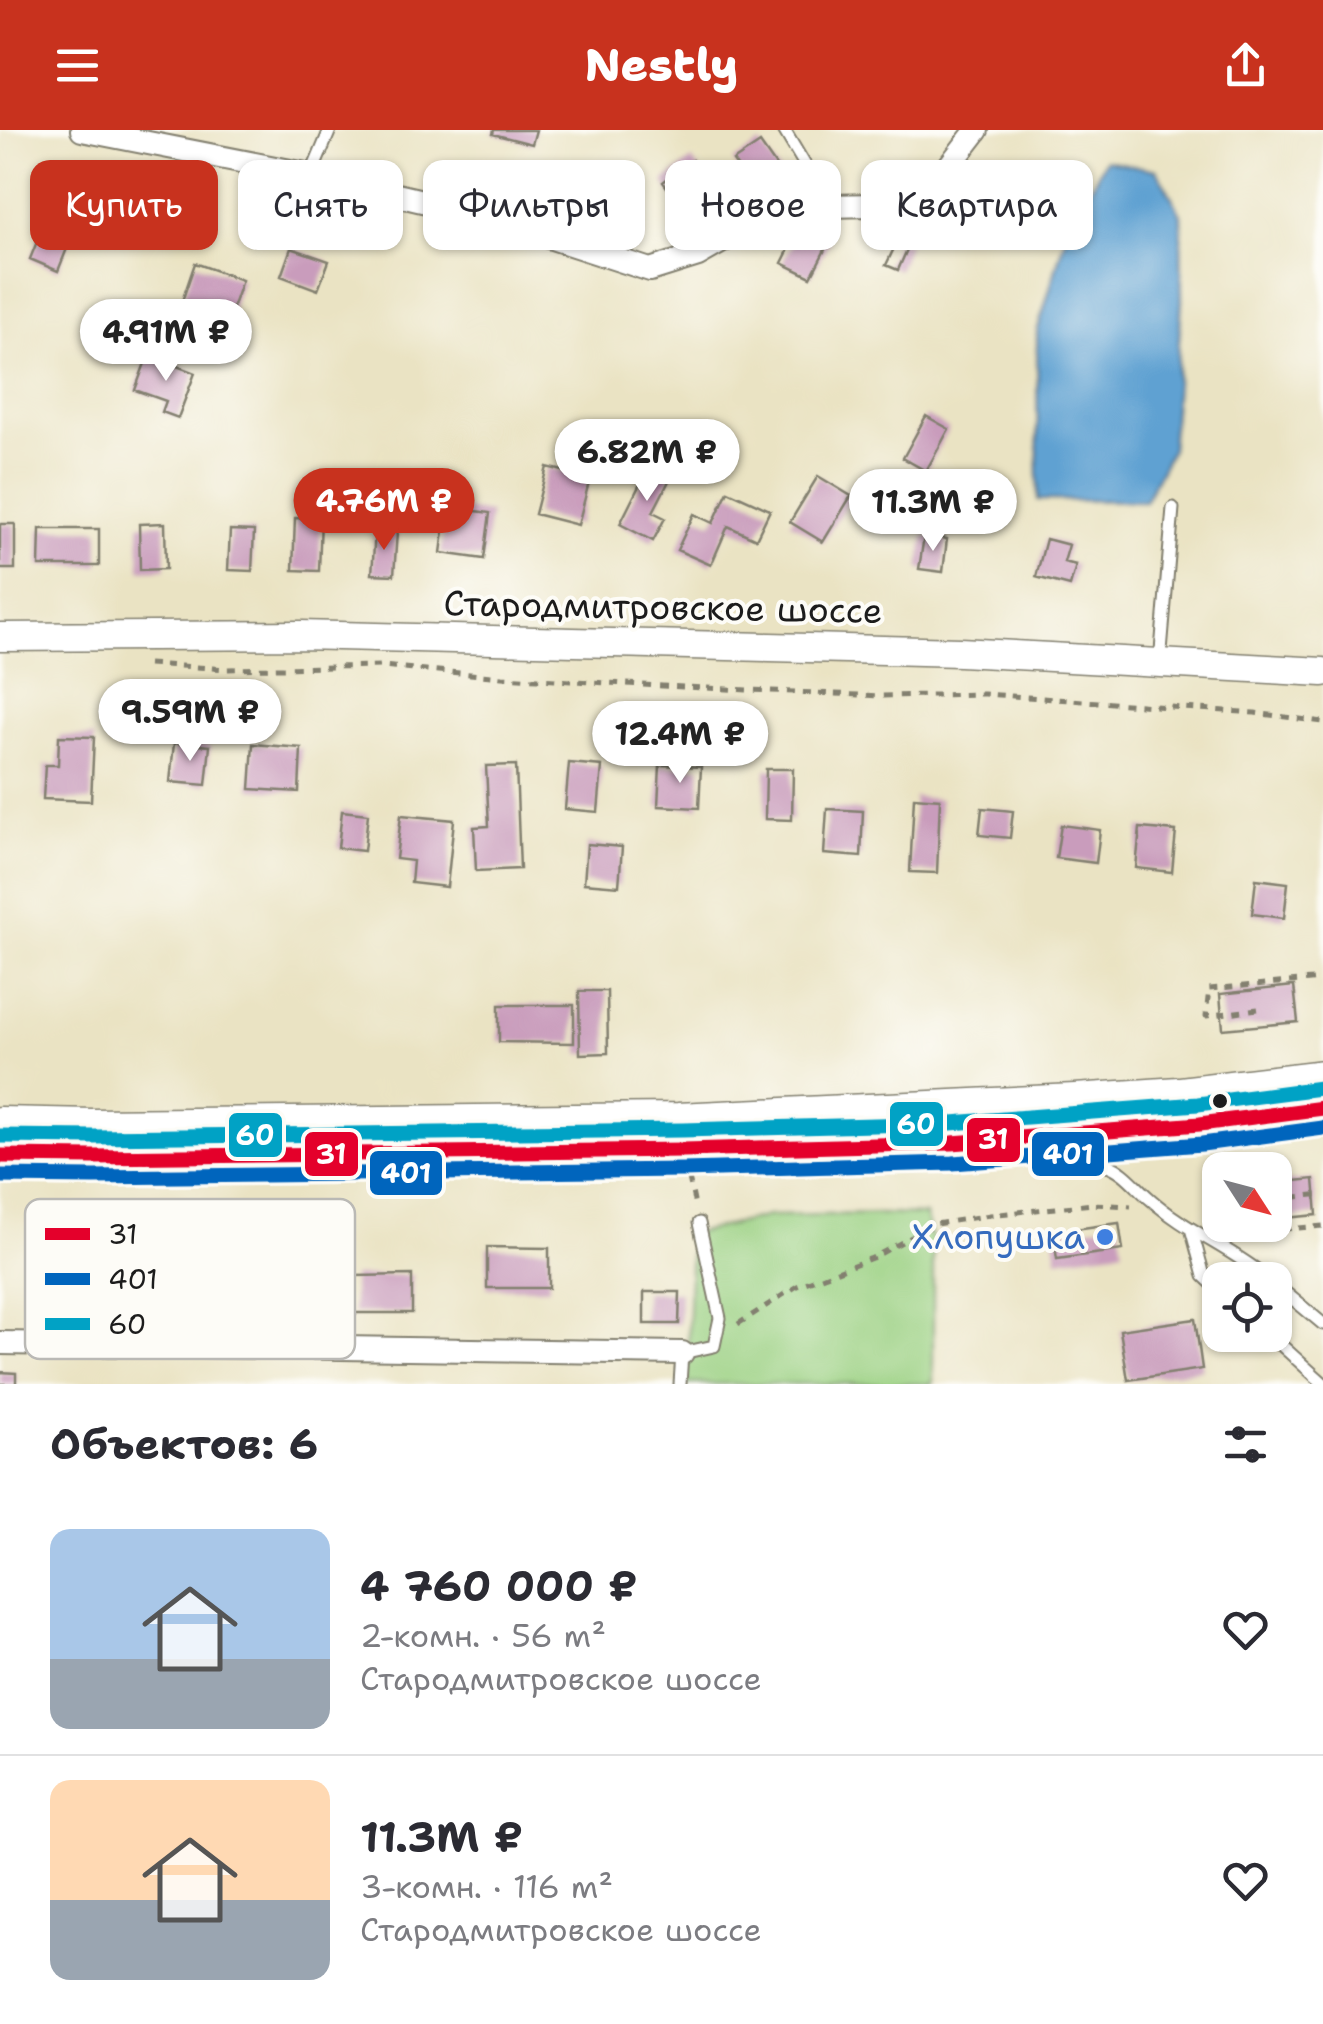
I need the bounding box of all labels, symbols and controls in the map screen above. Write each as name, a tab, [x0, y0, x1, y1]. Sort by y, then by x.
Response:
text: Nestly	[585, 35, 738, 95]
icon: menu	[50, 38, 105, 93]
icon: share	[1218, 38, 1273, 93]
chip: Купить	[30, 160, 218, 250]
chip: Снять	[238, 160, 403, 250]
chip: Фильтры	[423, 160, 645, 250]
chip: Новое	[665, 160, 841, 250]
chip: Квартира	[861, 160, 1093, 250]
pin: 4.91M ₽	[74, 299, 258, 384]
text: 4.91M ₽	[102, 310, 230, 353]
pin: 6.82M ₽	[555, 419, 739, 504]
text: 6.82M ₽	[577, 430, 717, 473]
pin: 4.76M ₽	[292, 468, 476, 553]
pin: 11.3M ₽	[841, 469, 1025, 554]
text: 4.76M ₽	[316, 479, 452, 522]
text: 11.3M ₽	[871, 480, 995, 523]
street label: Стародмитровское шоссе	[443, 579, 883, 634]
pin: 9.59M ₽	[98, 679, 282, 764]
text: 9.59M ₽	[120, 690, 260, 733]
pin: 12.4M ₽	[588, 701, 772, 786]
text: 12.4M ₽	[614, 712, 746, 755]
unlabelled marker	[1210, 1091, 1230, 1111]
line badge: 60	[888, 1100, 945, 1148]
text: 60	[896, 1105, 936, 1143]
line badge: 60	[227, 1111, 284, 1159]
text: 60	[235, 1116, 275, 1154]
line badge: 31	[965, 1116, 1022, 1164]
text: 31	[977, 1120, 1009, 1158]
line badge: 31	[303, 1130, 360, 1178]
line badge: 401	[1030, 1130, 1106, 1178]
text: 31	[315, 1135, 347, 1173]
text: 401	[1042, 1135, 1094, 1173]
line badge: 401	[368, 1149, 444, 1197]
north arrow	[1202, 1152, 1292, 1242]
map controls	[1202, 1152, 1292, 1352]
text: 401	[380, 1154, 432, 1192]
legend	[25, 1199, 355, 1359]
place label: Хлопушка	[912, 1213, 1085, 1260]
text: 31	[108, 1215, 138, 1253]
marker: Хлопушка	[1094, 1226, 1116, 1248]
text: 401	[108, 1260, 158, 1298]
button: locate	[1202, 1262, 1292, 1352]
text: 60	[108, 1305, 146, 1343]
text: Объектов: 6	[50, 1416, 318, 1472]
icon: filters	[1218, 1417, 1273, 1472]
text: 4 760 000 ₽	[360, 1558, 638, 1614]
icon: home	[130, 1569, 250, 1689]
icon: heart	[1218, 1602, 1273, 1657]
text: 2-комн. · 56 m²	[360, 1614, 606, 1657]
text: Стародмитровское шоссе	[360, 1657, 762, 1700]
text: 11.3M ₽	[360, 1809, 523, 1865]
icon: home	[130, 1820, 250, 1940]
icon: heart	[1218, 1853, 1273, 1908]
text: 3-комн. · 116 m²	[360, 1865, 613, 1908]
text: Стародмитровское шоссе	[360, 1908, 762, 1951]

